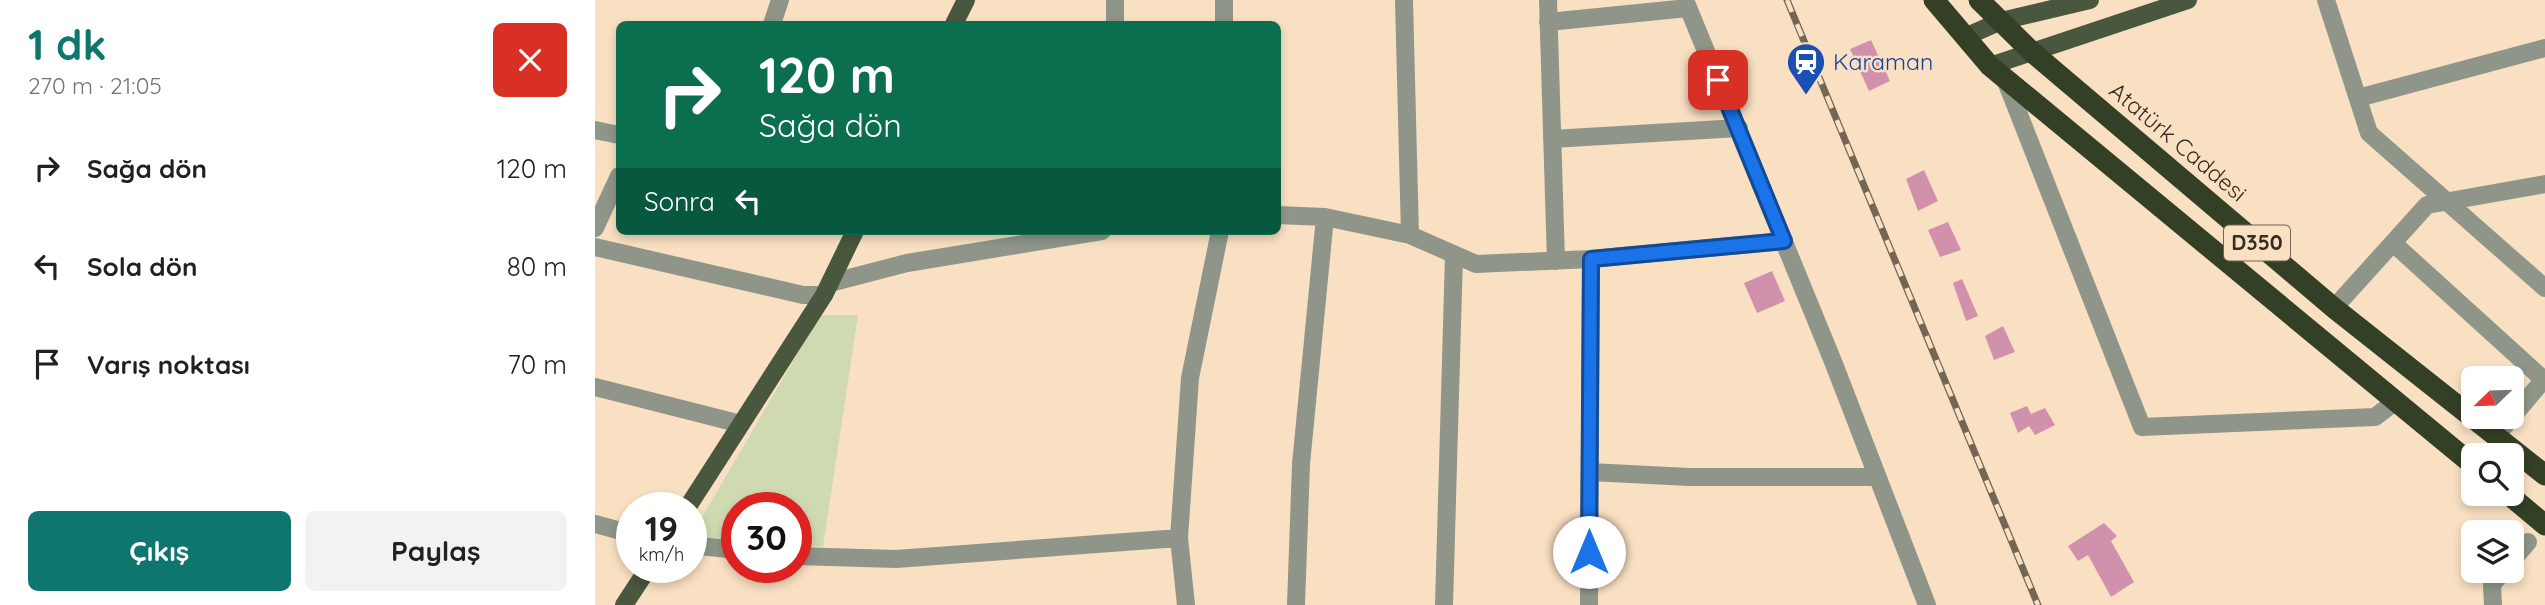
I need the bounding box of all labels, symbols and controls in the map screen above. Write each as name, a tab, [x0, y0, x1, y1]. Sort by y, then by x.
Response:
text: 1 dk	[28, 18, 106, 71]
button: close	[493, 23, 567, 97]
station icon: Karaman	[1785, 41, 1827, 96]
text: 120 m	[759, 44, 895, 105]
place label: Karaman	[1833, 47, 1933, 76]
icon: right	[644, 49, 735, 140]
pin	[1688, 50, 1748, 110]
icon: arrive	[1699, 61, 1737, 99]
text: 270 m · 21:05	[28, 71, 162, 100]
street label: Atatürk Caddesi	[2104, 76, 2253, 207]
text: Sağa dön	[759, 105, 902, 145]
icon: right	[28, 149, 66, 187]
text: Sağa dön	[87, 152, 207, 185]
text: 120 m	[497, 152, 567, 185]
icon: left	[729, 182, 767, 220]
text: Sonra	[644, 185, 715, 218]
road number: D350	[2224, 226, 2290, 260]
icon: left	[28, 247, 66, 285]
text: Sola dön	[87, 250, 197, 283]
text: 80 m	[507, 250, 567, 283]
icon: arrive	[28, 345, 66, 383]
text: Varış noktası	[87, 348, 250, 381]
text: 70 m	[507, 348, 567, 381]
north arrow	[2461, 366, 2523, 429]
map controls	[2461, 366, 2524, 583]
button: search	[2461, 443, 2524, 506]
speed limit sign: 30	[721, 492, 812, 583]
text: 19	[645, 506, 678, 550]
button: Çıkış	[28, 511, 291, 591]
button: Paylaş	[305, 511, 567, 591]
position arrow	[1552, 515, 1626, 589]
button: layers	[2461, 520, 2524, 583]
text: km/h	[639, 543, 684, 566]

